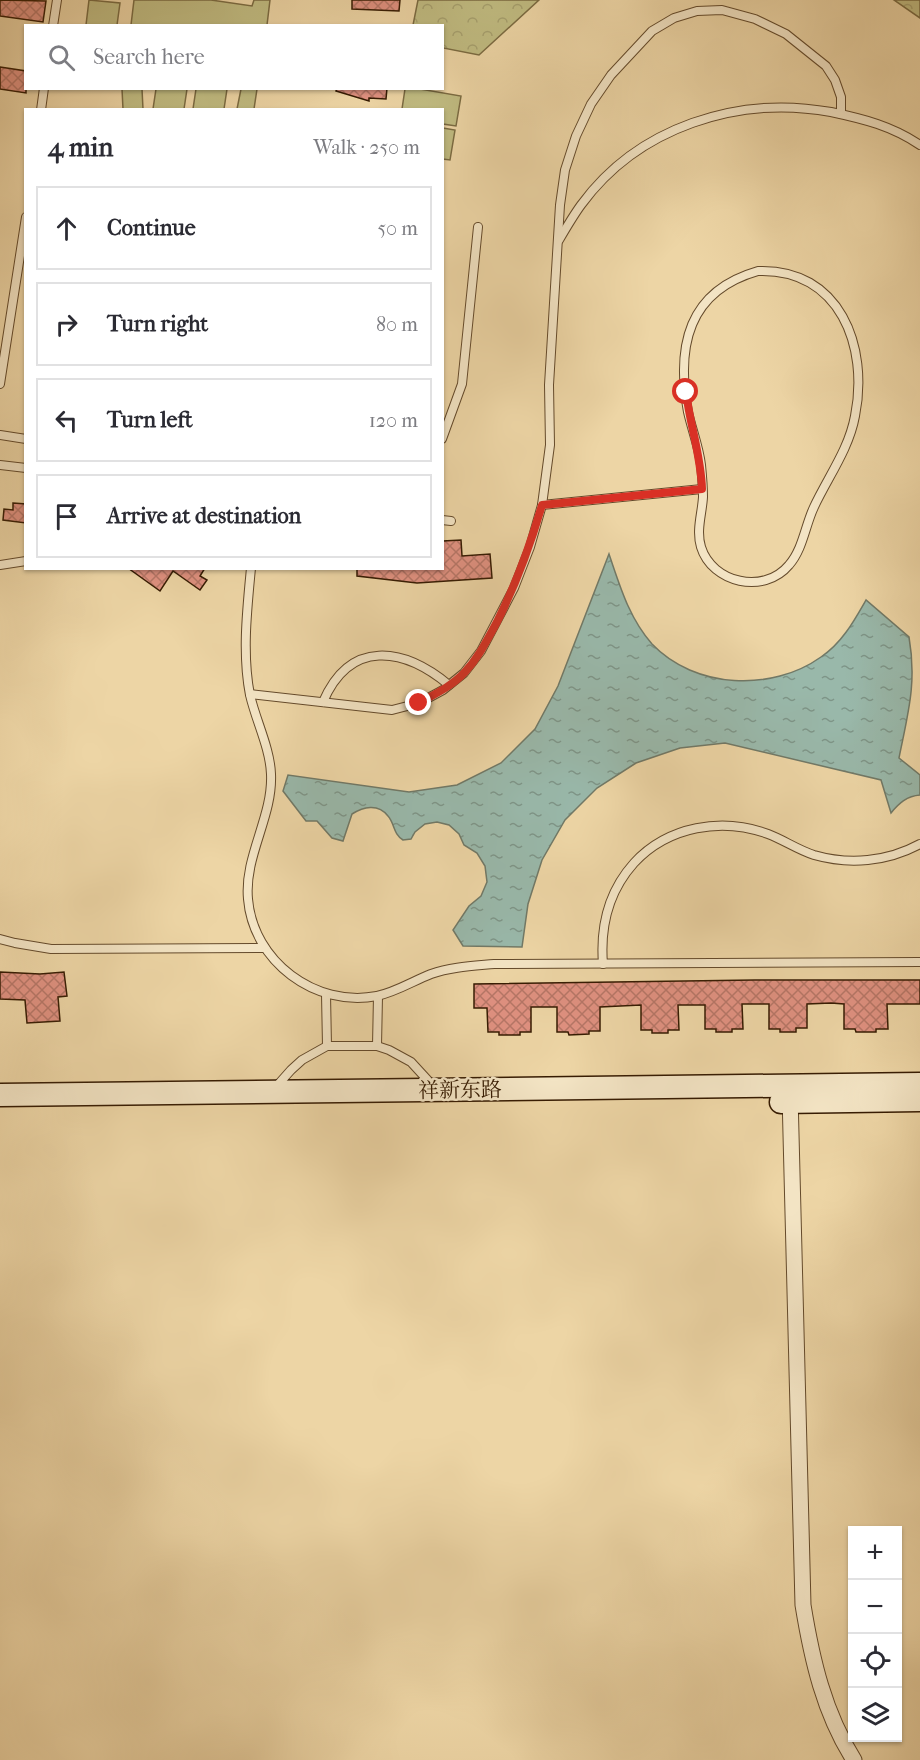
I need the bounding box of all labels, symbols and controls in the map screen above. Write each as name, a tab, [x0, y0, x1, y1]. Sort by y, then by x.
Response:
search box	[24, 24, 444, 90]
icon: search	[45, 41, 78, 74]
text: Search here	[93, 44, 205, 70]
text: 4 min	[48, 132, 113, 163]
text: Walk · 250 m	[313, 136, 420, 159]
icon: ahead	[50, 212, 83, 245]
text: Continue	[107, 215, 196, 241]
text: 50 m	[377, 217, 418, 240]
icon: right	[50, 308, 83, 341]
text: Turn right	[107, 311, 208, 337]
text: 80 m	[376, 313, 418, 336]
route start	[672, 378, 698, 404]
icon: left	[50, 404, 83, 437]
text: Turn left	[107, 407, 193, 433]
text: 120 m	[369, 409, 418, 432]
icon: arrive	[50, 500, 83, 533]
text: Arrive at destination	[107, 503, 301, 529]
route end	[405, 689, 431, 715]
street label: 祥新东路	[418, 1077, 502, 1103]
map controls	[848, 1526, 902, 1742]
button: +	[848, 1526, 902, 1580]
button: −	[848, 1580, 902, 1634]
button: locate	[848, 1634, 902, 1688]
button: layers	[848, 1688, 902, 1742]

